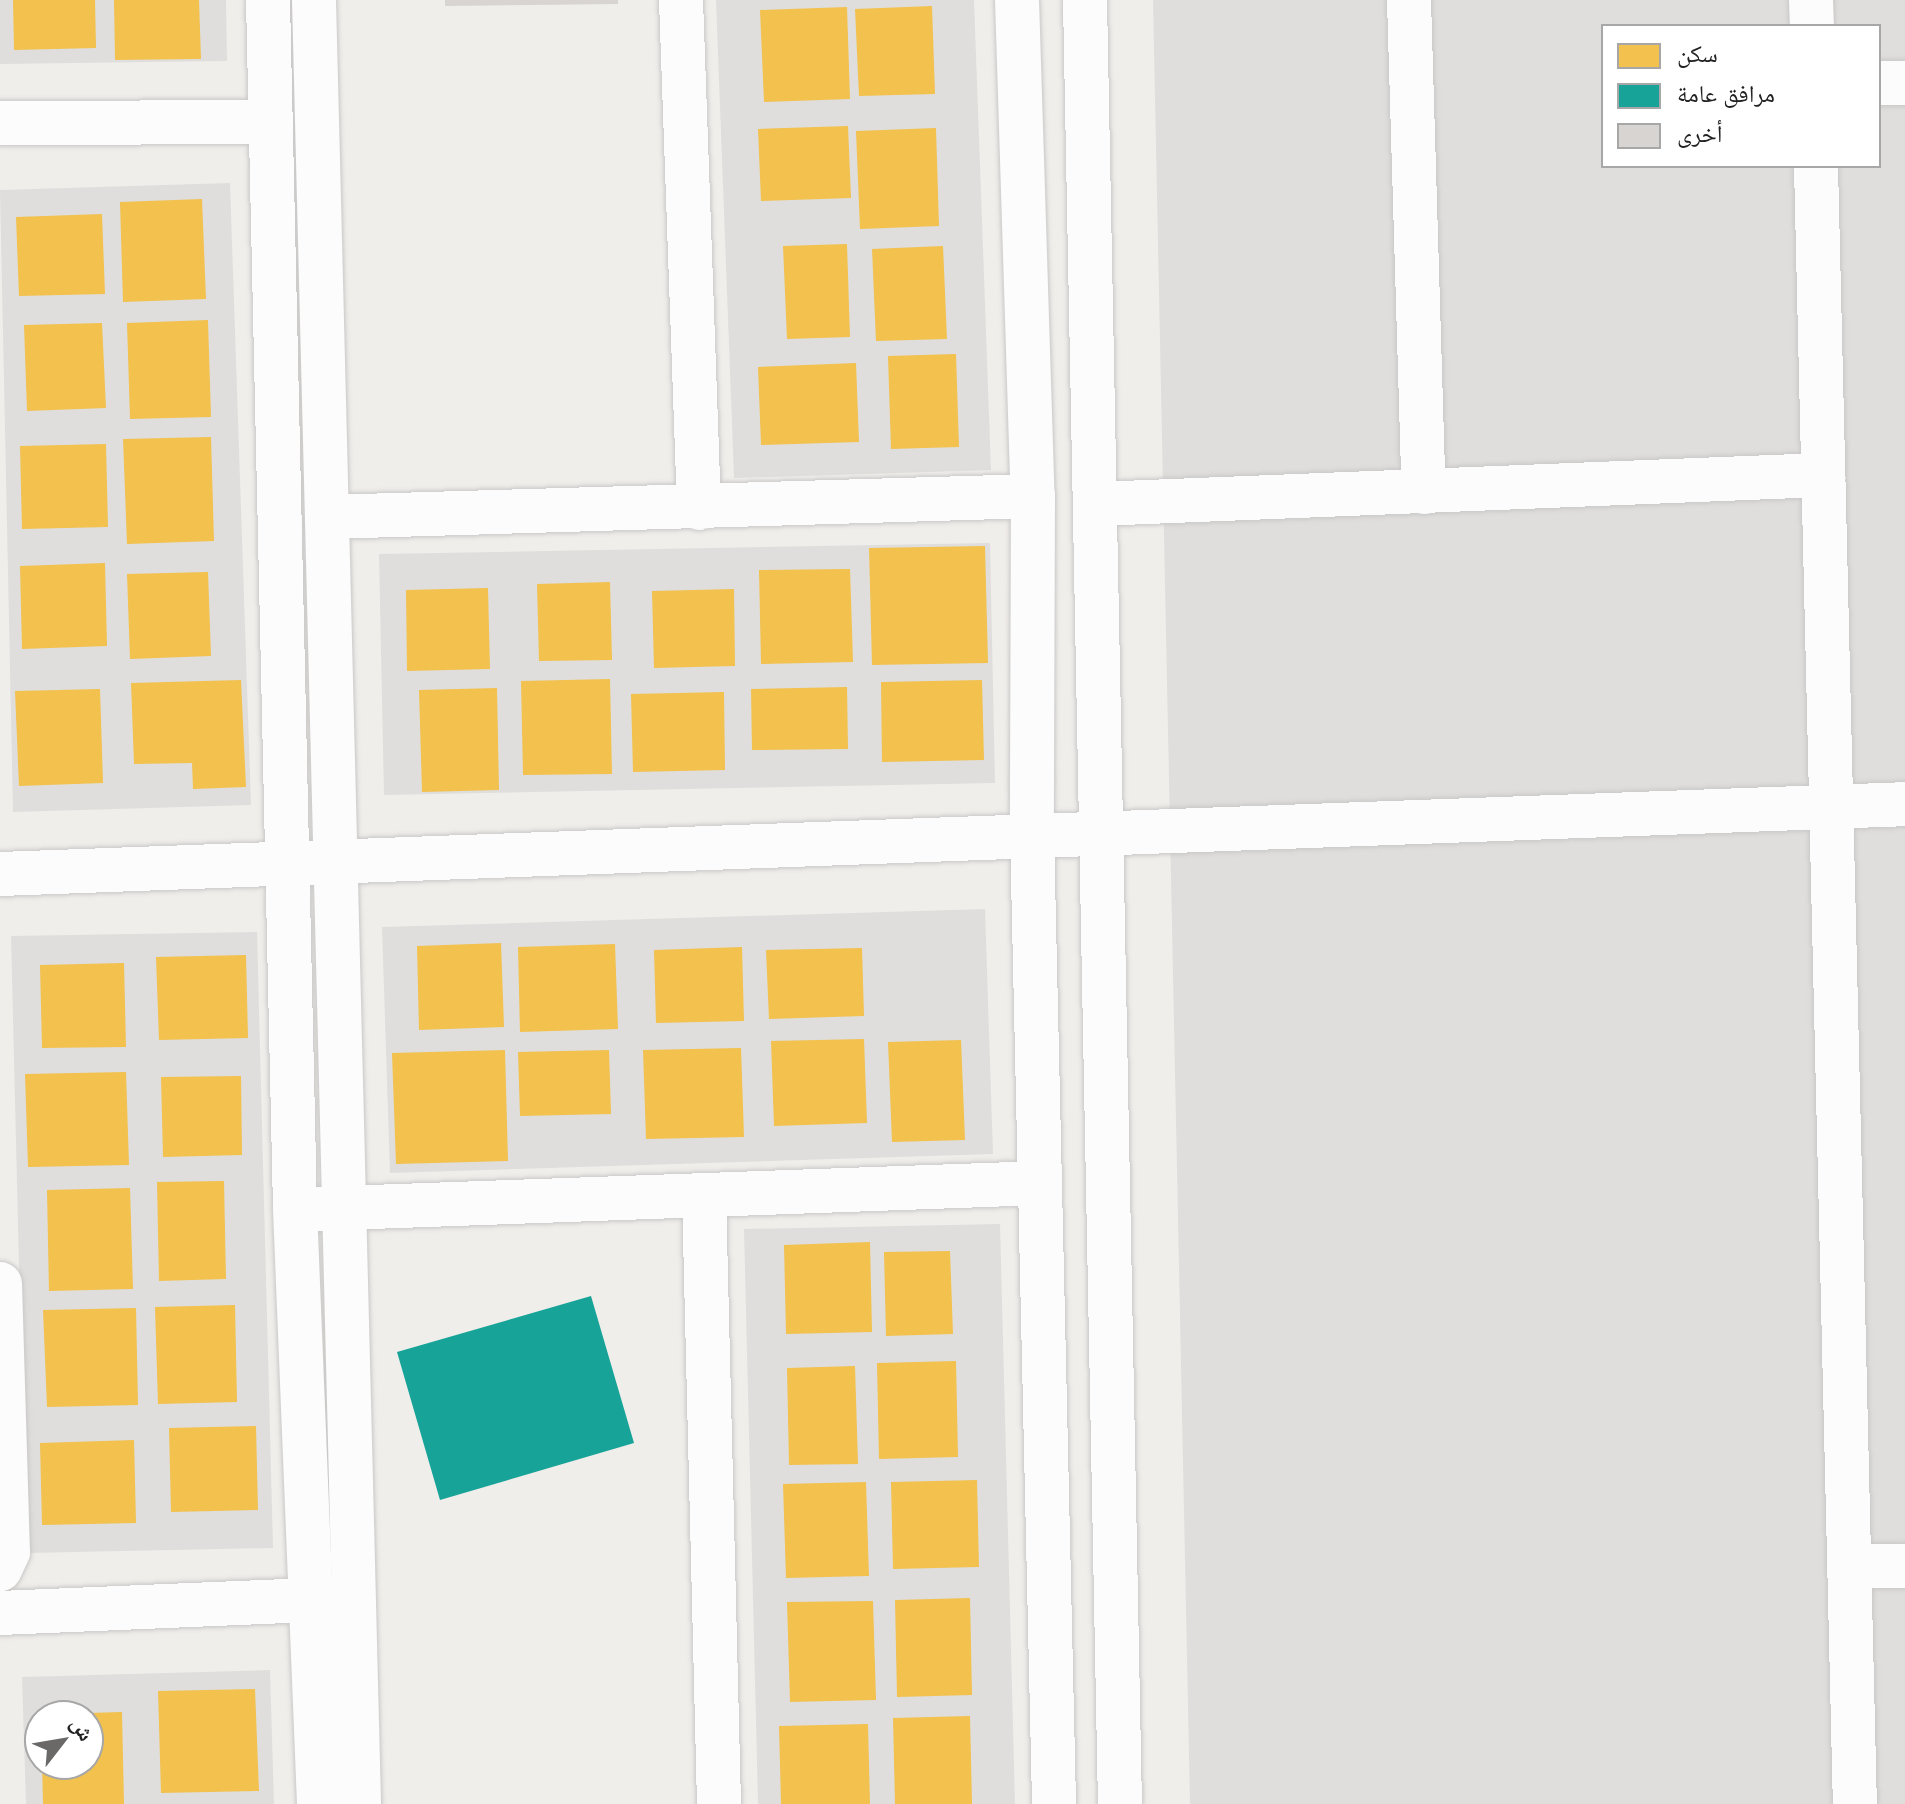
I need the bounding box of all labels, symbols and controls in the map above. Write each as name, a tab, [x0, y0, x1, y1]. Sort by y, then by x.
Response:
legend	[1601, 24, 1881, 168]
text: سكن	[1677, 38, 1718, 69]
text: مرافق عامة	[1677, 78, 1775, 109]
text: أخرى	[1677, 118, 1723, 149]
north arrow	[24, 1700, 104, 1780]
text: ش	[65, 1711, 101, 1746]

